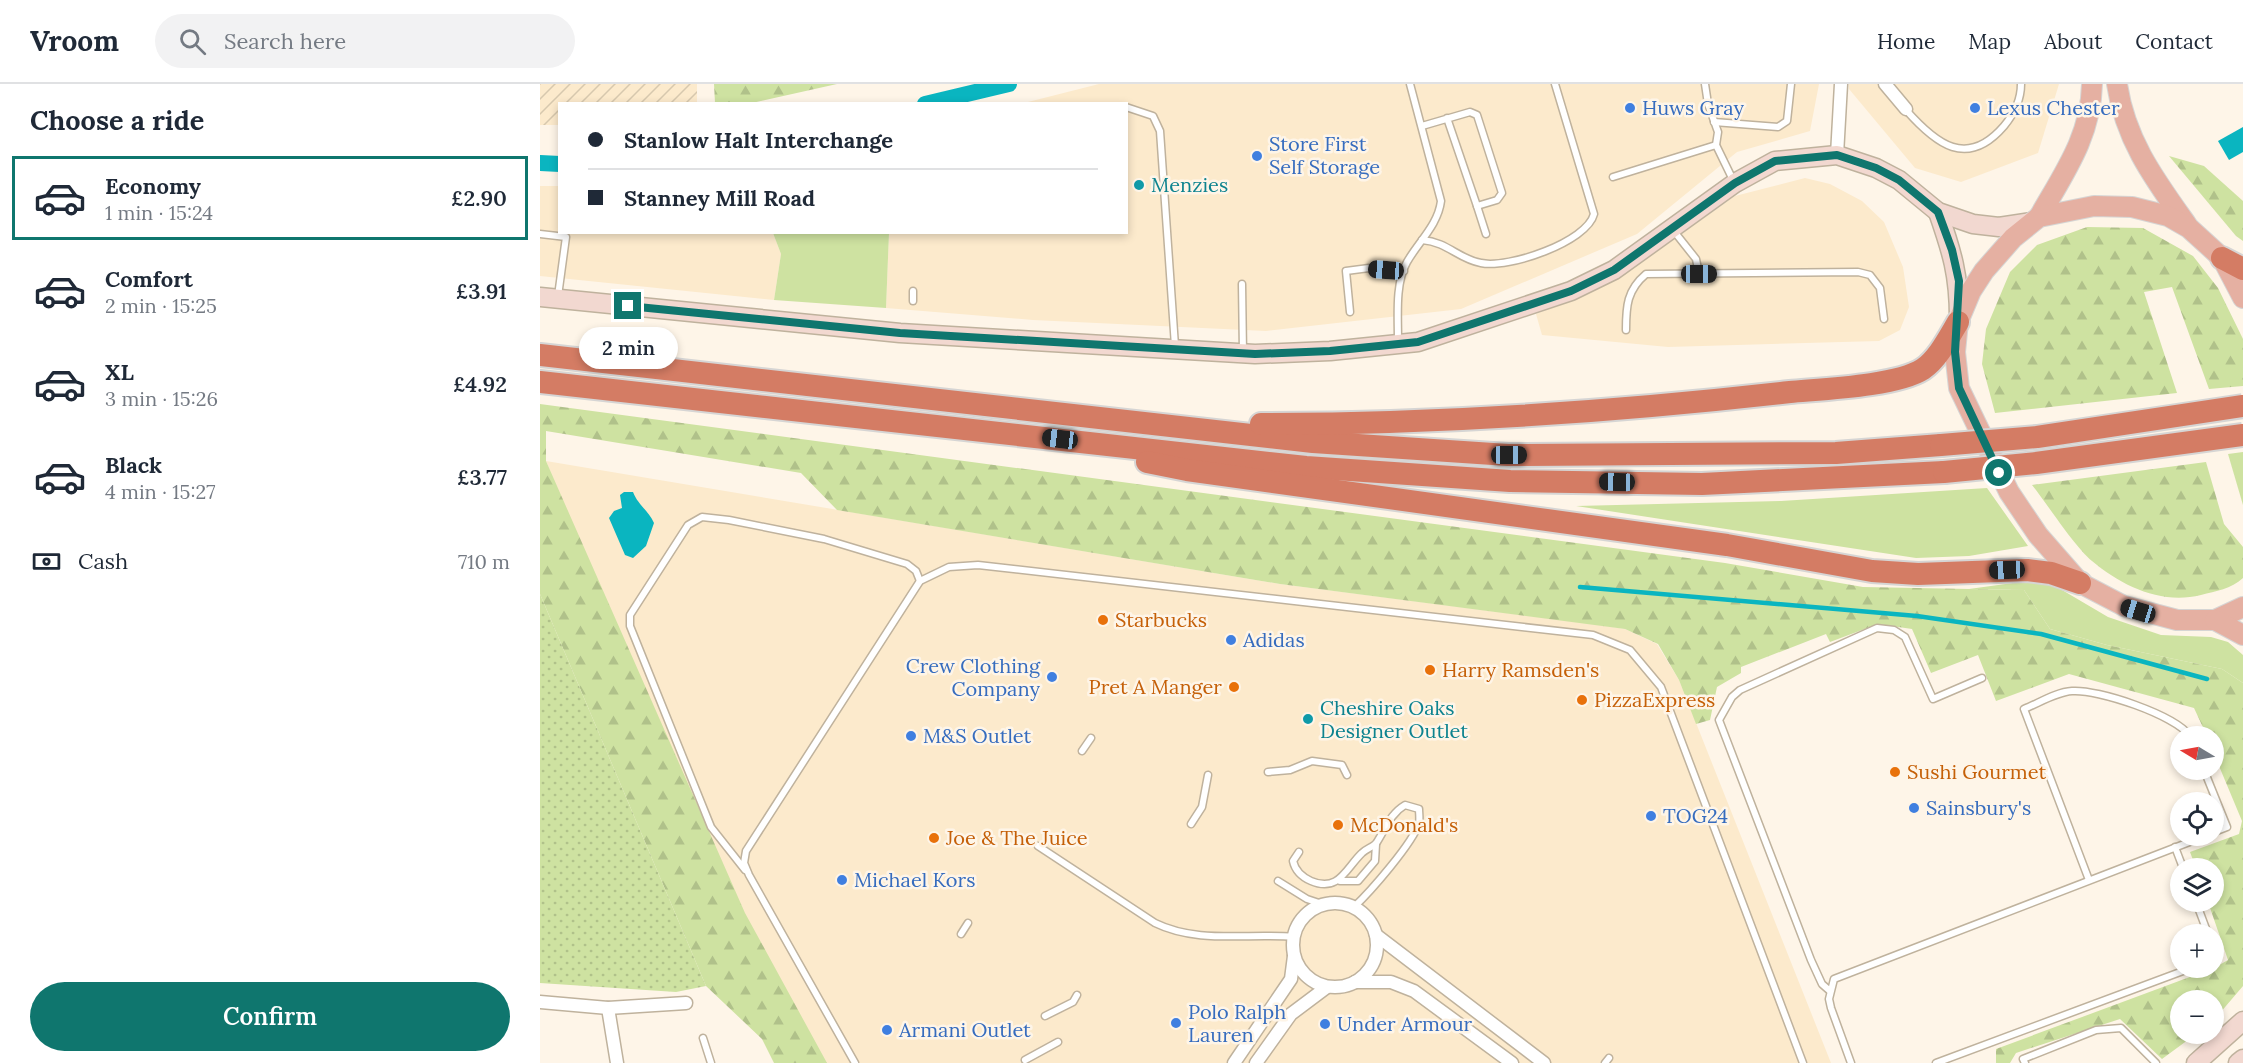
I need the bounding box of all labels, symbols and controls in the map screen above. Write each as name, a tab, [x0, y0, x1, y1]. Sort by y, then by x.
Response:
search box	[155, 14, 575, 68]
text: Vroom	[30, 23, 119, 59]
icon: search	[176, 25, 209, 58]
text: Search here	[224, 27, 346, 55]
text: Home	[1877, 28, 1935, 55]
text: Map	[1968, 28, 2011, 55]
text: About	[2044, 28, 2102, 55]
text: Contact	[2135, 28, 2213, 55]
place label: Huws Gray	[1642, 95, 1744, 120]
place label: Lexus Chester	[1987, 95, 2120, 120]
marker: Huws Gray	[1623, 101, 1637, 115]
marker: Lexus Chester	[1968, 101, 1982, 115]
text: Choose a ride	[30, 103, 204, 137]
text: Stanlow Halt Interchange	[624, 126, 893, 154]
place label: Store First Self Storage	[1269, 131, 1380, 179]
marker: Store First Self Storage	[1250, 149, 1264, 163]
icon: car	[33, 171, 87, 225]
text: Economy	[105, 172, 201, 200]
place label: Menzies	[1151, 172, 1228, 197]
marker: Menzies	[1132, 178, 1146, 192]
text: £2.90	[451, 184, 507, 212]
text: Stanney Mill Road	[624, 184, 815, 212]
text: 1 min · 15:24	[105, 200, 213, 225]
car	[1367, 260, 1405, 280]
icon: car	[33, 264, 87, 318]
text: Comfort	[105, 265, 193, 293]
car	[1681, 265, 1717, 283]
text: £3.91	[456, 277, 507, 305]
route end	[614, 292, 641, 319]
text: 2 min · 15:25	[105, 293, 217, 318]
callout: 2 min	[578, 327, 678, 369]
text: 2 min	[602, 335, 655, 360]
icon: car	[33, 357, 87, 411]
text: XL	[105, 358, 134, 386]
text: £4.92	[453, 370, 507, 398]
text: 3 min · 15:26	[105, 386, 218, 411]
car	[1041, 428, 1079, 450]
car	[1491, 446, 1527, 464]
icon: car	[33, 450, 87, 504]
text: Black	[105, 451, 162, 479]
route start	[1985, 459, 2012, 486]
text: £3.77	[457, 463, 507, 491]
car	[1599, 473, 1635, 491]
text: 4 min · 15:27	[105, 479, 215, 504]
icon: cash	[30, 545, 63, 578]
text: Cash	[78, 547, 128, 575]
text: 710 m	[458, 549, 510, 574]
car	[1989, 560, 2025, 580]
car	[2118, 597, 2158, 625]
place label: Starbucks	[1115, 607, 1207, 632]
marker: Starbucks	[1096, 613, 1110, 627]
place label: Adidas	[1242, 627, 1305, 652]
marker: Adidas	[1224, 633, 1238, 647]
place label: Crew Clothing Company	[906, 653, 1041, 701]
place label: Harry Ramsden's	[1442, 657, 1599, 682]
marker: Harry Ramsden's	[1423, 663, 1437, 677]
marker: Crew Clothing Company	[1045, 670, 1059, 684]
place label: Pret A Manger	[1089, 674, 1222, 699]
marker: Pret A Manger	[1227, 680, 1241, 694]
place label: PizzaExpress	[1594, 687, 1715, 712]
marker: PizzaExpress	[1575, 693, 1589, 707]
place label: Cheshire Oaks Designer Outlet	[1320, 695, 1468, 743]
marker: Cheshire Oaks Designer Outlet	[1301, 712, 1315, 726]
place label: M&S Outlet	[923, 723, 1032, 748]
north arrow	[2170, 726, 2224, 780]
map controls	[2170, 726, 2224, 1044]
marker: M&S Outlet	[904, 729, 918, 743]
place label: Sushi Gourmet	[1907, 759, 2046, 784]
marker: Sushi Gourmet	[1888, 765, 1902, 779]
button: locate	[2170, 792, 2224, 846]
place label: Sainsbury's	[1926, 795, 2031, 820]
marker: Sainsbury's	[1907, 801, 1921, 815]
place label: TOG24	[1663, 803, 1728, 828]
marker: TOG24	[1644, 809, 1658, 823]
place label: McDonald's	[1350, 812, 1458, 837]
marker: McDonald's	[1331, 818, 1345, 832]
place label: Joe & The Juice	[945, 825, 1088, 850]
marker: Joe & The Juice	[927, 831, 941, 845]
button: layers	[2170, 858, 2224, 912]
place label: Michael Kors	[854, 867, 975, 892]
marker: Michael Kors	[835, 873, 849, 887]
button: +	[2170, 924, 2224, 978]
button: Confirm	[30, 982, 510, 1051]
button: −	[2170, 990, 2224, 1044]
place label: Polo Ralph Lauren	[1188, 999, 1286, 1047]
place label: Under Armour	[1337, 1011, 1473, 1036]
marker: Polo Ralph Lauren	[1169, 1016, 1183, 1030]
place label: Armani Outlet	[898, 1017, 1031, 1042]
marker: Under Armour	[1318, 1017, 1332, 1031]
marker: Armani Outlet	[880, 1023, 894, 1037]

